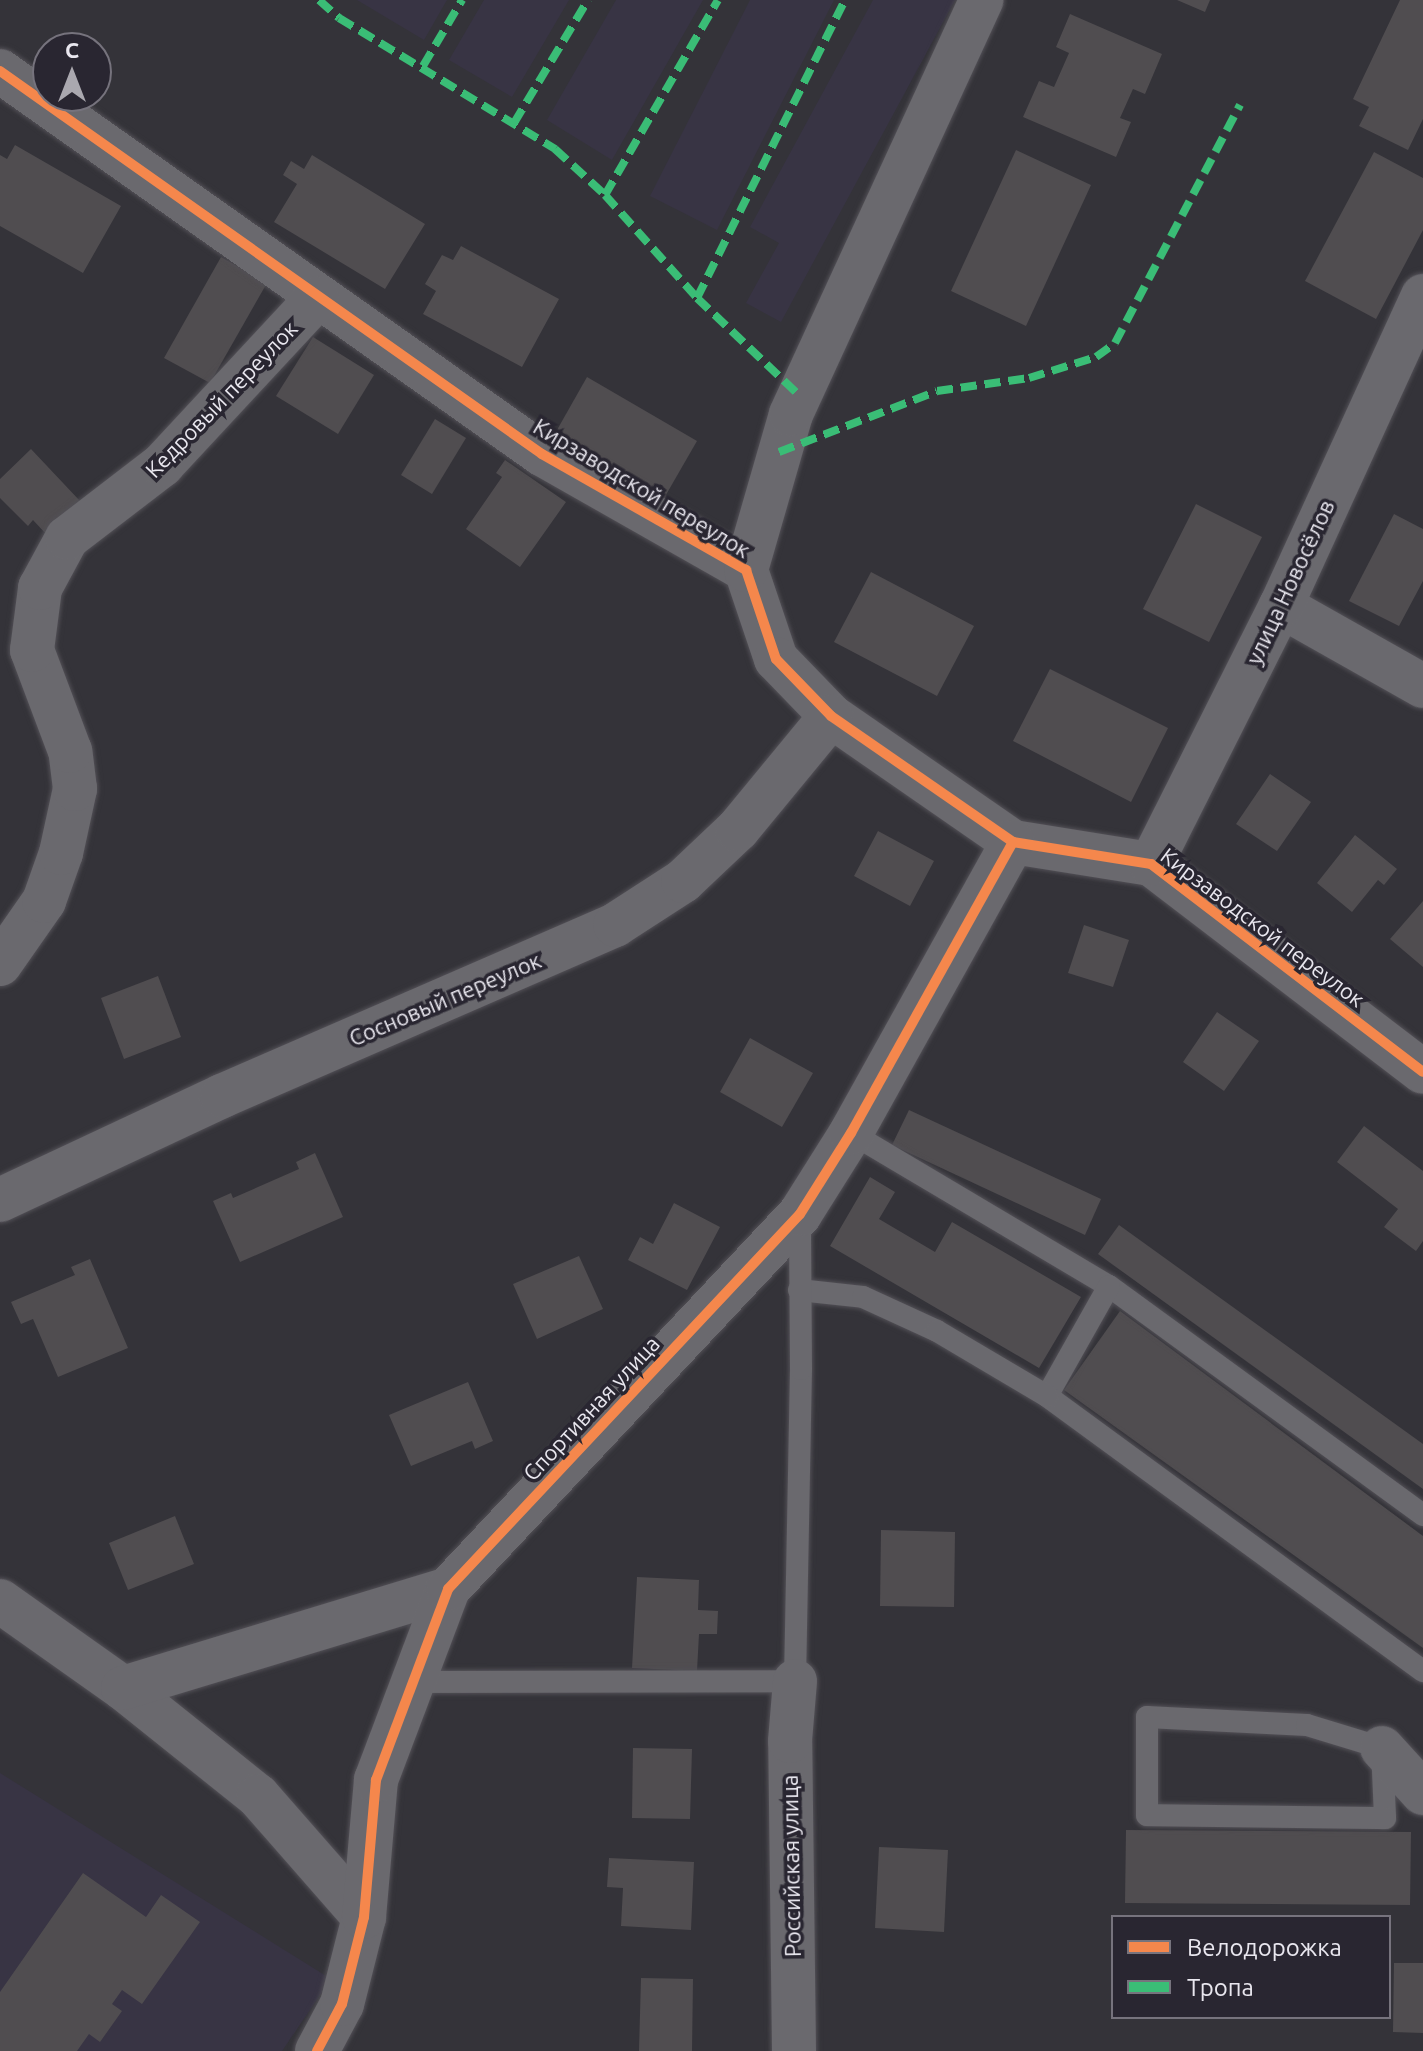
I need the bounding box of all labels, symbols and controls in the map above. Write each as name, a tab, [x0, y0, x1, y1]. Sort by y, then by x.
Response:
north arrow	[32, 32, 112, 112]
text: С	[65, 37, 79, 62]
street label: Кедровый переулок	[139, 315, 303, 483]
street label: Кирзаводской переулок	[529, 413, 755, 563]
street label: улица Новосёлов	[1240, 495, 1340, 669]
street label: Кирзаводской переулок	[1156, 842, 1370, 1012]
street label: Сосновый переулок	[345, 947, 545, 1051]
street label: Спортивная улица	[517, 1330, 665, 1486]
street label: Российская улица	[776, 1775, 806, 1957]
legend	[1111, 1915, 1391, 2019]
text: Велодорожка	[1187, 1934, 1342, 1961]
text: Тропа	[1187, 1974, 1254, 2001]

